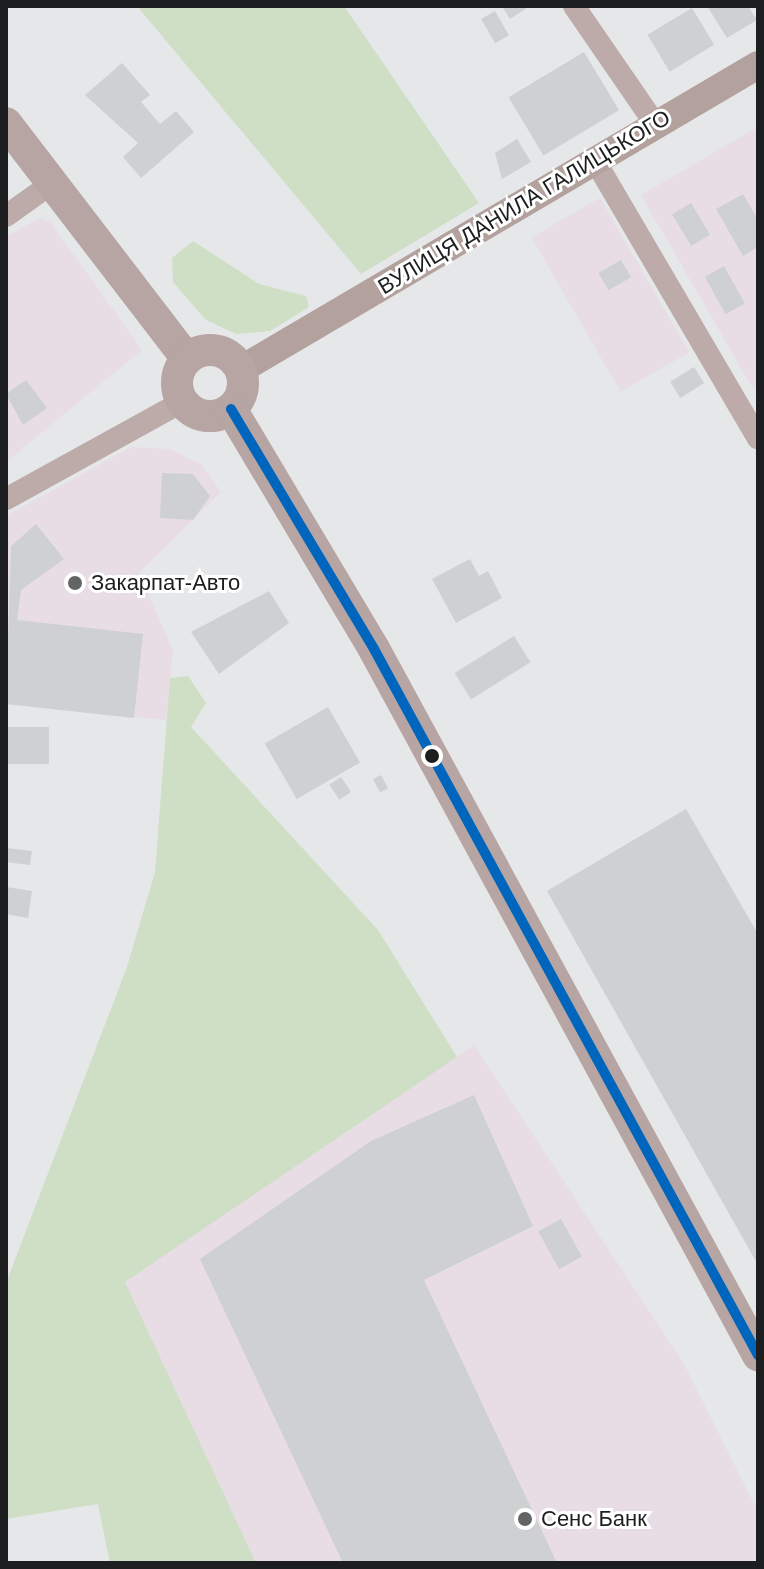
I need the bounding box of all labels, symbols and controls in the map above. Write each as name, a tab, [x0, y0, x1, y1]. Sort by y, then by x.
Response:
street label: ВУЛИЦЯ ДАНИЛА ГАЛИЦЬКОГО	[373, 104, 675, 300]
place label: Закарпат-Авто	[91, 570, 240, 596]
marker: Закарпат-Авто	[66, 574, 84, 592]
unlabelled marker	[424, 748, 440, 764]
place label: Сенс Банк	[541, 1506, 647, 1532]
marker: Сенс Банк	[516, 1510, 534, 1528]

